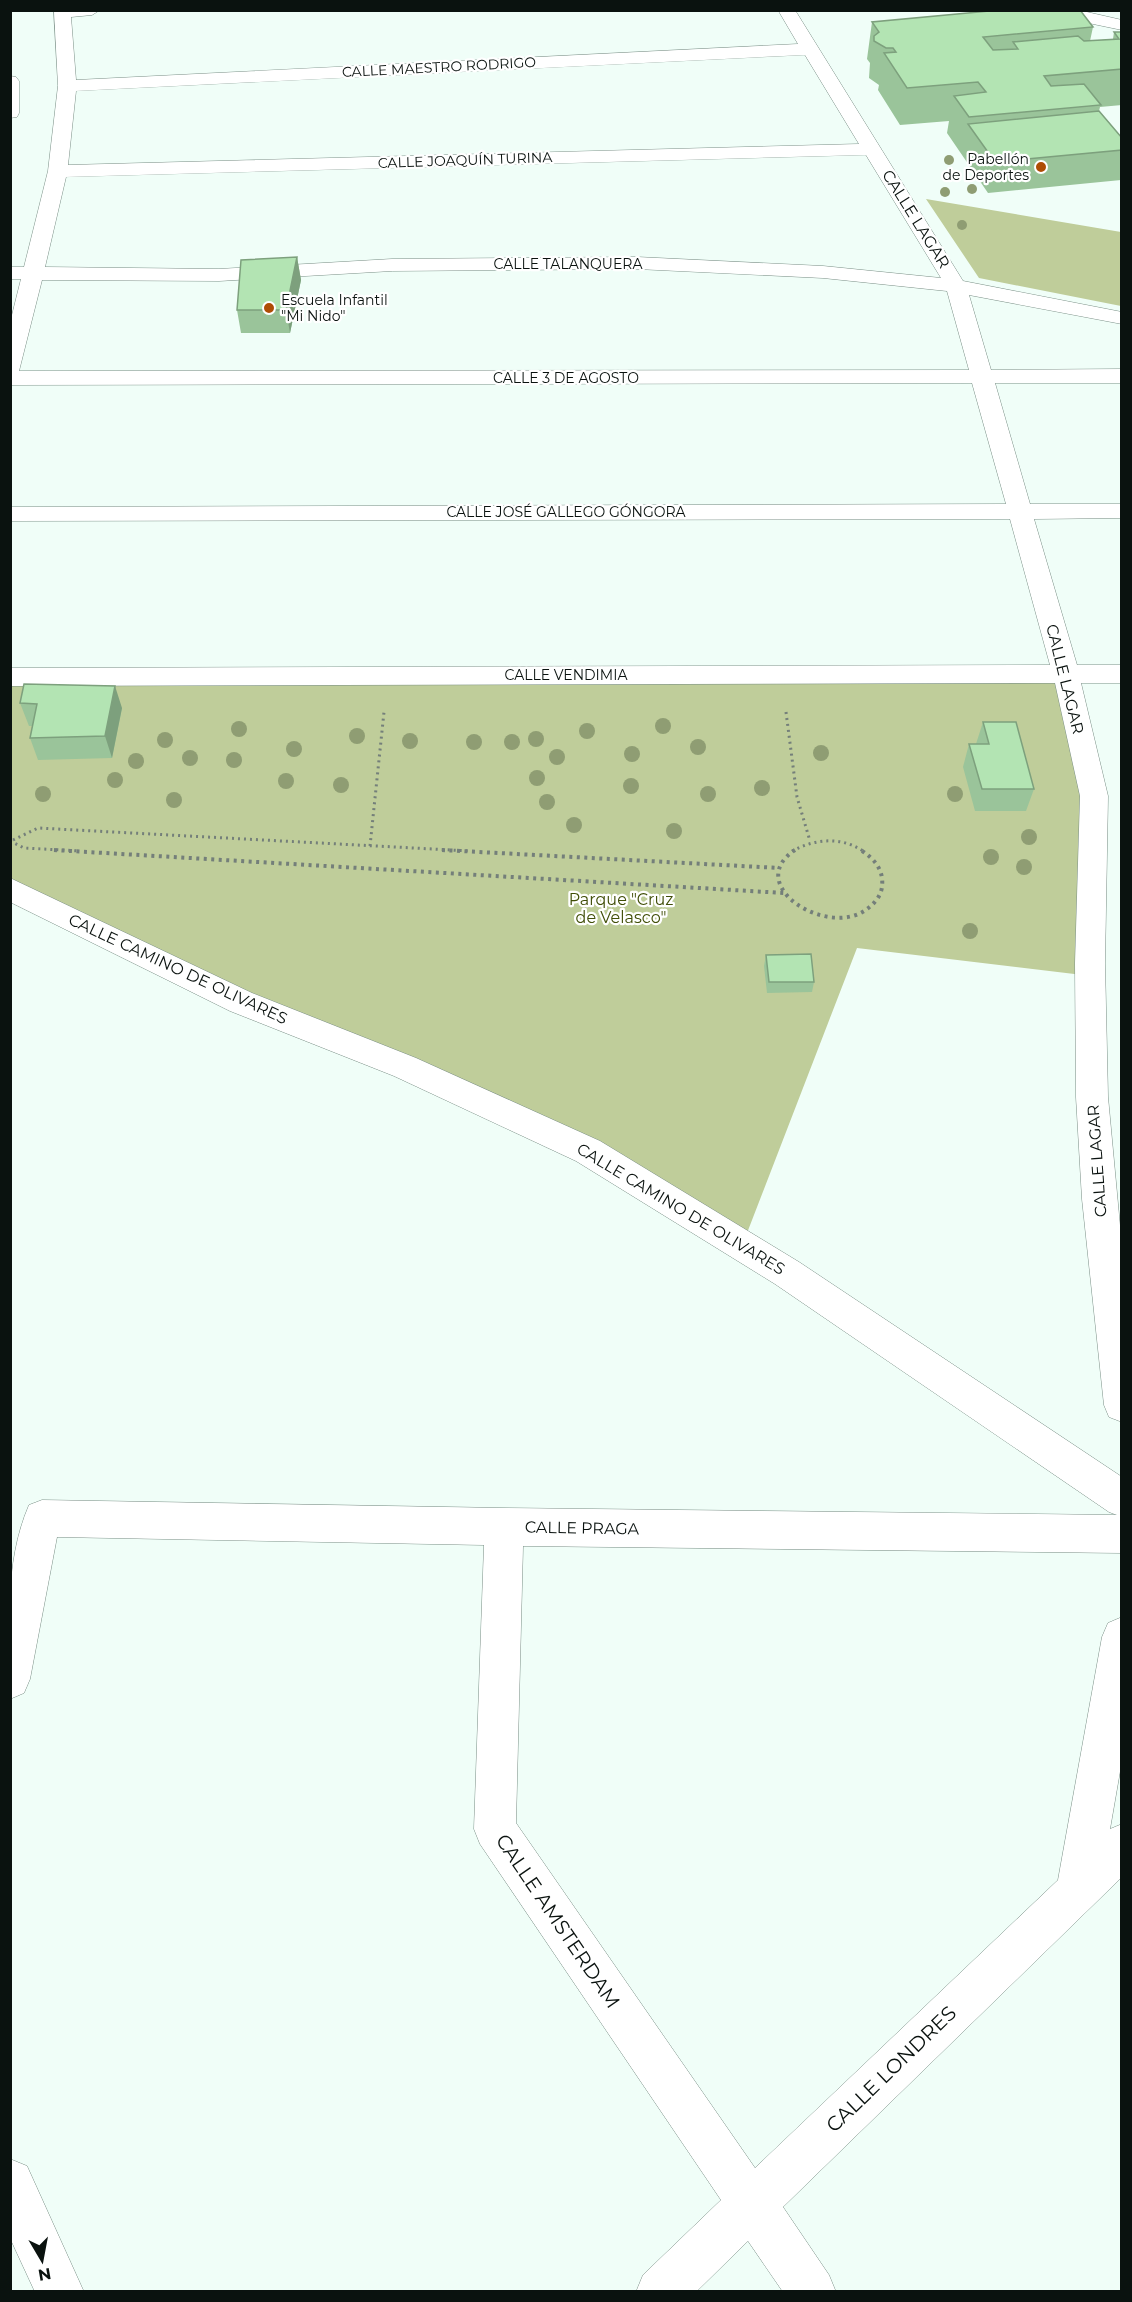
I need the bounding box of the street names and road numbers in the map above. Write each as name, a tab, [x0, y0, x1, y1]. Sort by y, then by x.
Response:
street label: CALLE MAESTRO RODRIGO	[341, 53, 537, 81]
street label: CALLE JOAQUÍN TURINA	[377, 148, 554, 172]
street label: CALLE LAGAR	[878, 166, 954, 272]
street label: CALLE TALANQUERA	[494, 255, 643, 273]
street label: CALLE 3 DE AGOSTO	[493, 369, 639, 387]
street label: CALLE JOSÉ GALLEGO GÓNGORA	[446, 503, 687, 521]
street label: CALLE LAGAR	[1042, 622, 1088, 736]
street label: CALLE VENDIMIA	[505, 666, 628, 684]
street label: CALLE CAMINO DE OLIVARES	[66, 910, 291, 1028]
street label: CALLE LAGAR	[1084, 1104, 1110, 1218]
street label: CALLE CAMINO DE OLIVARES	[574, 1139, 789, 1279]
street label: CALLE PRAGA	[525, 1518, 640, 1539]
street label: CALLE AMSTERDAM	[491, 1829, 625, 2013]
street label: CALLE LONDRES	[821, 2001, 961, 2137]

